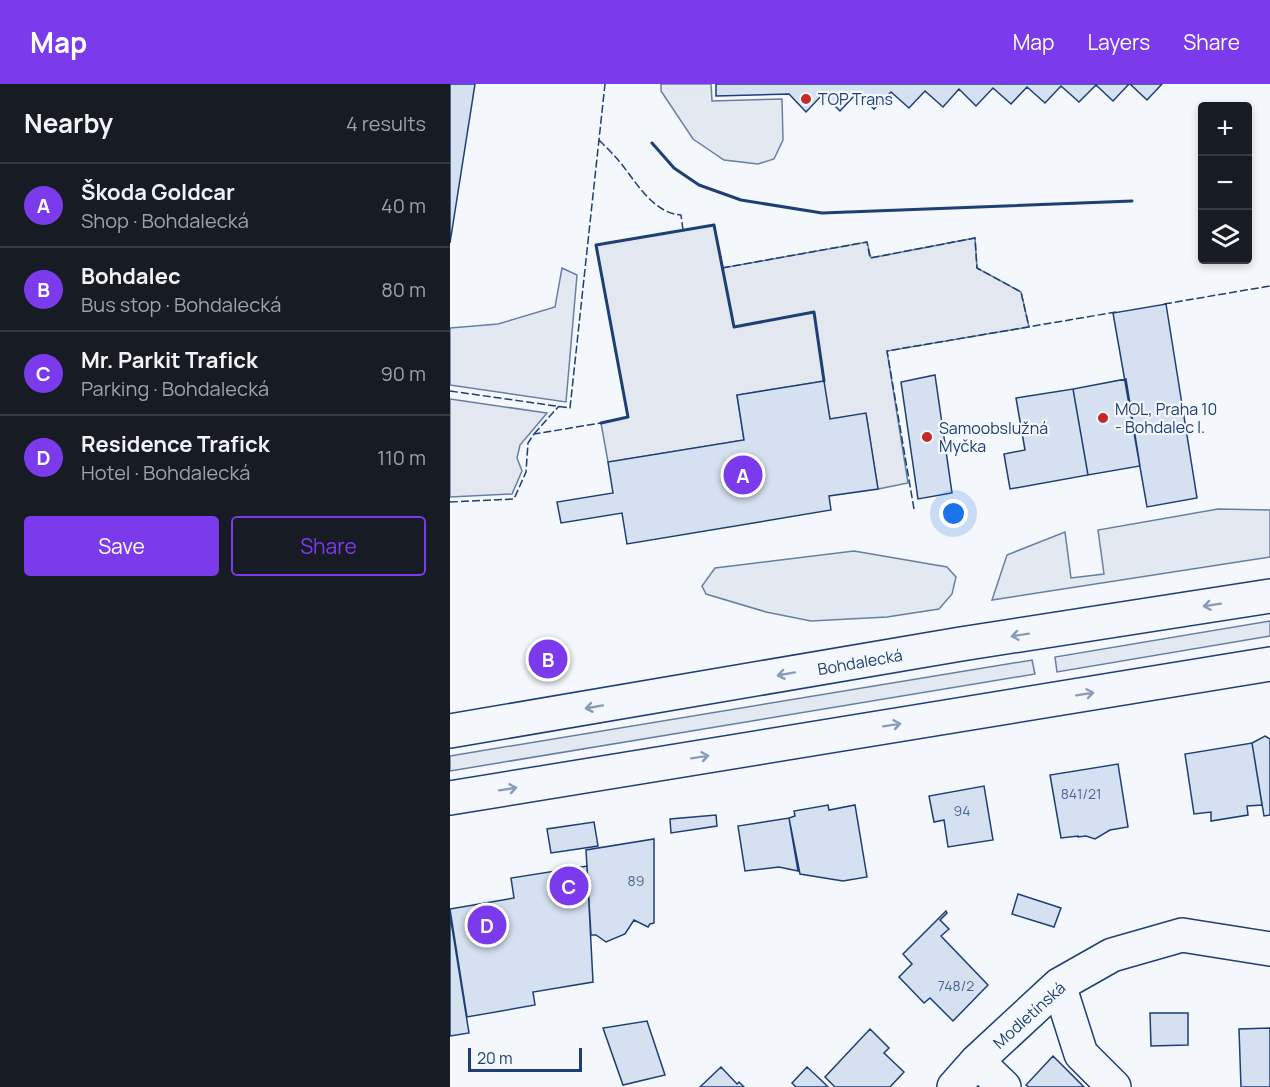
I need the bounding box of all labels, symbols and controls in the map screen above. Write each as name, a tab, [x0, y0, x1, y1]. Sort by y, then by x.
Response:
text: Map	[30, 23, 87, 61]
text: Map	[1013, 28, 1054, 56]
text: Layers	[1087, 28, 1150, 56]
text: Share	[1183, 28, 1240, 56]
place label: TOP Trans	[818, 88, 893, 110]
marker: TOP Trans	[799, 92, 813, 106]
map controls	[1198, 102, 1252, 264]
button: +	[1198, 102, 1252, 156]
text: Nearby	[24, 105, 113, 141]
text: 4 results	[346, 110, 426, 137]
button: −	[1198, 156, 1252, 210]
text: Škoda Goldcar	[81, 177, 235, 207]
text: A	[37, 192, 50, 219]
text: 40 m	[381, 192, 426, 219]
text: Shop · Bohdalecká	[81, 207, 249, 234]
button: layers	[1198, 210, 1252, 264]
text: Bohdalec	[81, 261, 181, 291]
text: B	[37, 276, 50, 303]
text: 80 m	[381, 276, 426, 303]
text: Bus stop · Bohdalecká	[81, 291, 281, 318]
text: Mr. Parkit Trafick	[81, 345, 258, 375]
text: C	[36, 360, 51, 387]
text: 90 m	[380, 360, 426, 387]
text: Parking · Bohdalecká	[81, 375, 269, 402]
place label: MOL, Praha 10 - Bohdalec I.	[1115, 398, 1217, 438]
marker: MOL, Praha 10 - Bohdalec I.	[1096, 411, 1110, 425]
place label: Samoobslužná Myčka	[939, 417, 1048, 457]
text: Residence Trafick	[81, 429, 270, 459]
marker: Samoobslužná Myčka	[920, 430, 934, 444]
text: D	[36, 444, 51, 471]
text: 110 m	[377, 444, 426, 471]
pin: A	[724, 452, 762, 498]
text: Hotel · Bohdalecká	[81, 459, 250, 486]
your location	[939, 499, 968, 528]
button: Save	[24, 516, 219, 576]
button: Share	[231, 516, 426, 576]
one-way arrow	[1203, 599, 1223, 610]
one-way arrow	[1010, 629, 1030, 640]
pin: B	[528, 636, 568, 682]
street label: Bohdalecká	[816, 644, 904, 680]
one-way arrow	[776, 669, 796, 680]
one-way arrow	[1075, 688, 1094, 699]
one-way arrow	[584, 701, 604, 712]
one-way arrow	[882, 720, 902, 731]
one-way arrow	[690, 751, 709, 762]
one-way arrow	[497, 783, 517, 794]
house number: 841/21	[1061, 784, 1101, 803]
house number: 94	[954, 801, 970, 820]
pin: C	[550, 864, 588, 908]
house number: 89	[628, 871, 644, 890]
pin: D	[468, 902, 507, 948]
house number: 748/2	[938, 976, 974, 995]
street label: Modletínská	[988, 977, 1070, 1053]
scale bar	[468, 1045, 582, 1072]
text: 20 m	[477, 1047, 513, 1069]

